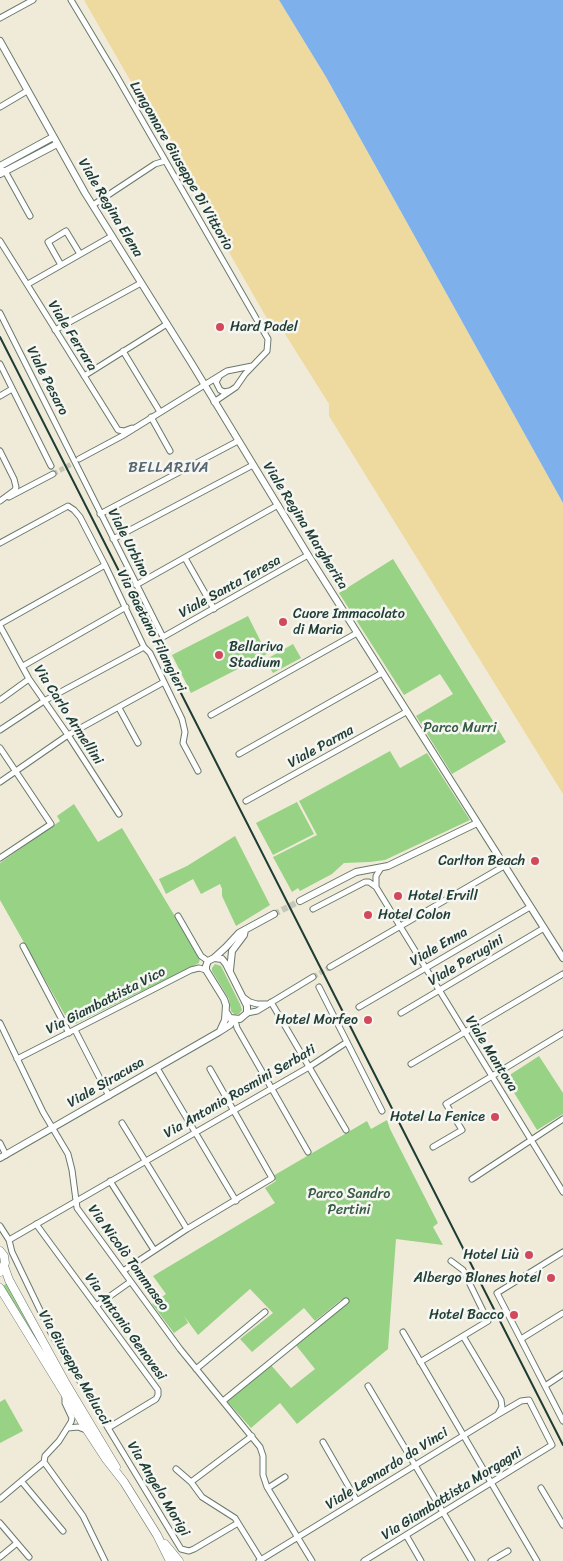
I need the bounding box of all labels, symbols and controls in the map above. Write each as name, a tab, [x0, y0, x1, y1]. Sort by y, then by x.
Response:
street label: Lungomare Giuseppe Di Vittorio	[126, 78, 236, 254]
street label: Viale Regina Elena	[74, 156, 146, 260]
street label: Viale Ferrara	[44, 298, 100, 374]
place label: Hard Padel	[230, 319, 298, 335]
marker: Hard Padel	[214, 321, 226, 333]
street label: Viale Pesaro	[22, 344, 72, 418]
district label: BELLARIVA	[127, 459, 211, 477]
street label: Viale Regina Margherita	[259, 459, 351, 593]
street label: Viale Urbino	[104, 506, 152, 580]
street label: Viale Santa Teresa	[176, 552, 284, 622]
street label: Via Gaetano Filangieri	[113, 567, 189, 695]
place label: Cuore Immacolato di Maria	[293, 606, 405, 638]
marker: Cuore Immacolato di Maria	[277, 616, 289, 628]
place label: Bellariva Stadium	[229, 639, 283, 672]
marker: Bellariva Stadium	[213, 649, 225, 661]
street label: Via Carlo Armellini	[30, 662, 106, 768]
park label: Parco Murri	[423, 720, 497, 736]
street label: Viale Parma	[285, 722, 357, 772]
place label: Carlton Beach	[438, 853, 525, 869]
marker: Carlton Beach	[529, 855, 541, 867]
place label: Hotel Ervill	[408, 888, 478, 904]
marker: Hotel Ervill	[392, 890, 404, 902]
place label: Hotel Colon	[378, 907, 450, 923]
marker: Hotel Colon	[362, 909, 374, 921]
street label: Viale Enna	[407, 924, 471, 970]
street label: Viale Perugini	[425, 932, 507, 990]
street label: Via Giambattista Vico	[43, 964, 169, 1038]
place label: Hotel Morfeo	[276, 1012, 358, 1028]
street label: Viale Mantova	[461, 1013, 521, 1095]
marker: Hotel Morfeo	[362, 1014, 374, 1026]
street label: Via Antonio Rosmini Serbati	[161, 1042, 319, 1142]
street label: Viale Siracusa	[64, 1054, 148, 1112]
place label: Hotel La Fenice	[390, 1109, 485, 1125]
marker: Hotel La Fenice	[489, 1111, 501, 1123]
park label: Parco Sandro Pertini	[308, 1186, 390, 1218]
street label: Via Nicolò Tommaseo	[84, 1202, 172, 1314]
place label: Hotel Liù	[463, 1247, 519, 1263]
marker: Hotel Liù	[523, 1249, 535, 1261]
street label: Via Antonio Genovesi	[81, 1270, 169, 1384]
place label: Albergo Blanes hotel	[414, 1270, 541, 1286]
marker: Albergo Blanes hotel	[545, 1272, 557, 1284]
place label: Hotel Bacco	[429, 1307, 504, 1323]
street label: Via Giuseppe Melucci	[34, 1308, 114, 1428]
marker: Hotel Bacco	[508, 1309, 520, 1321]
street label: Viale Leonardo da Vinci	[323, 1424, 451, 1514]
street label: Via Angelo Morigi	[123, 1439, 193, 1539]
street label: Via Giambattista Morgagni	[379, 1444, 525, 1544]

